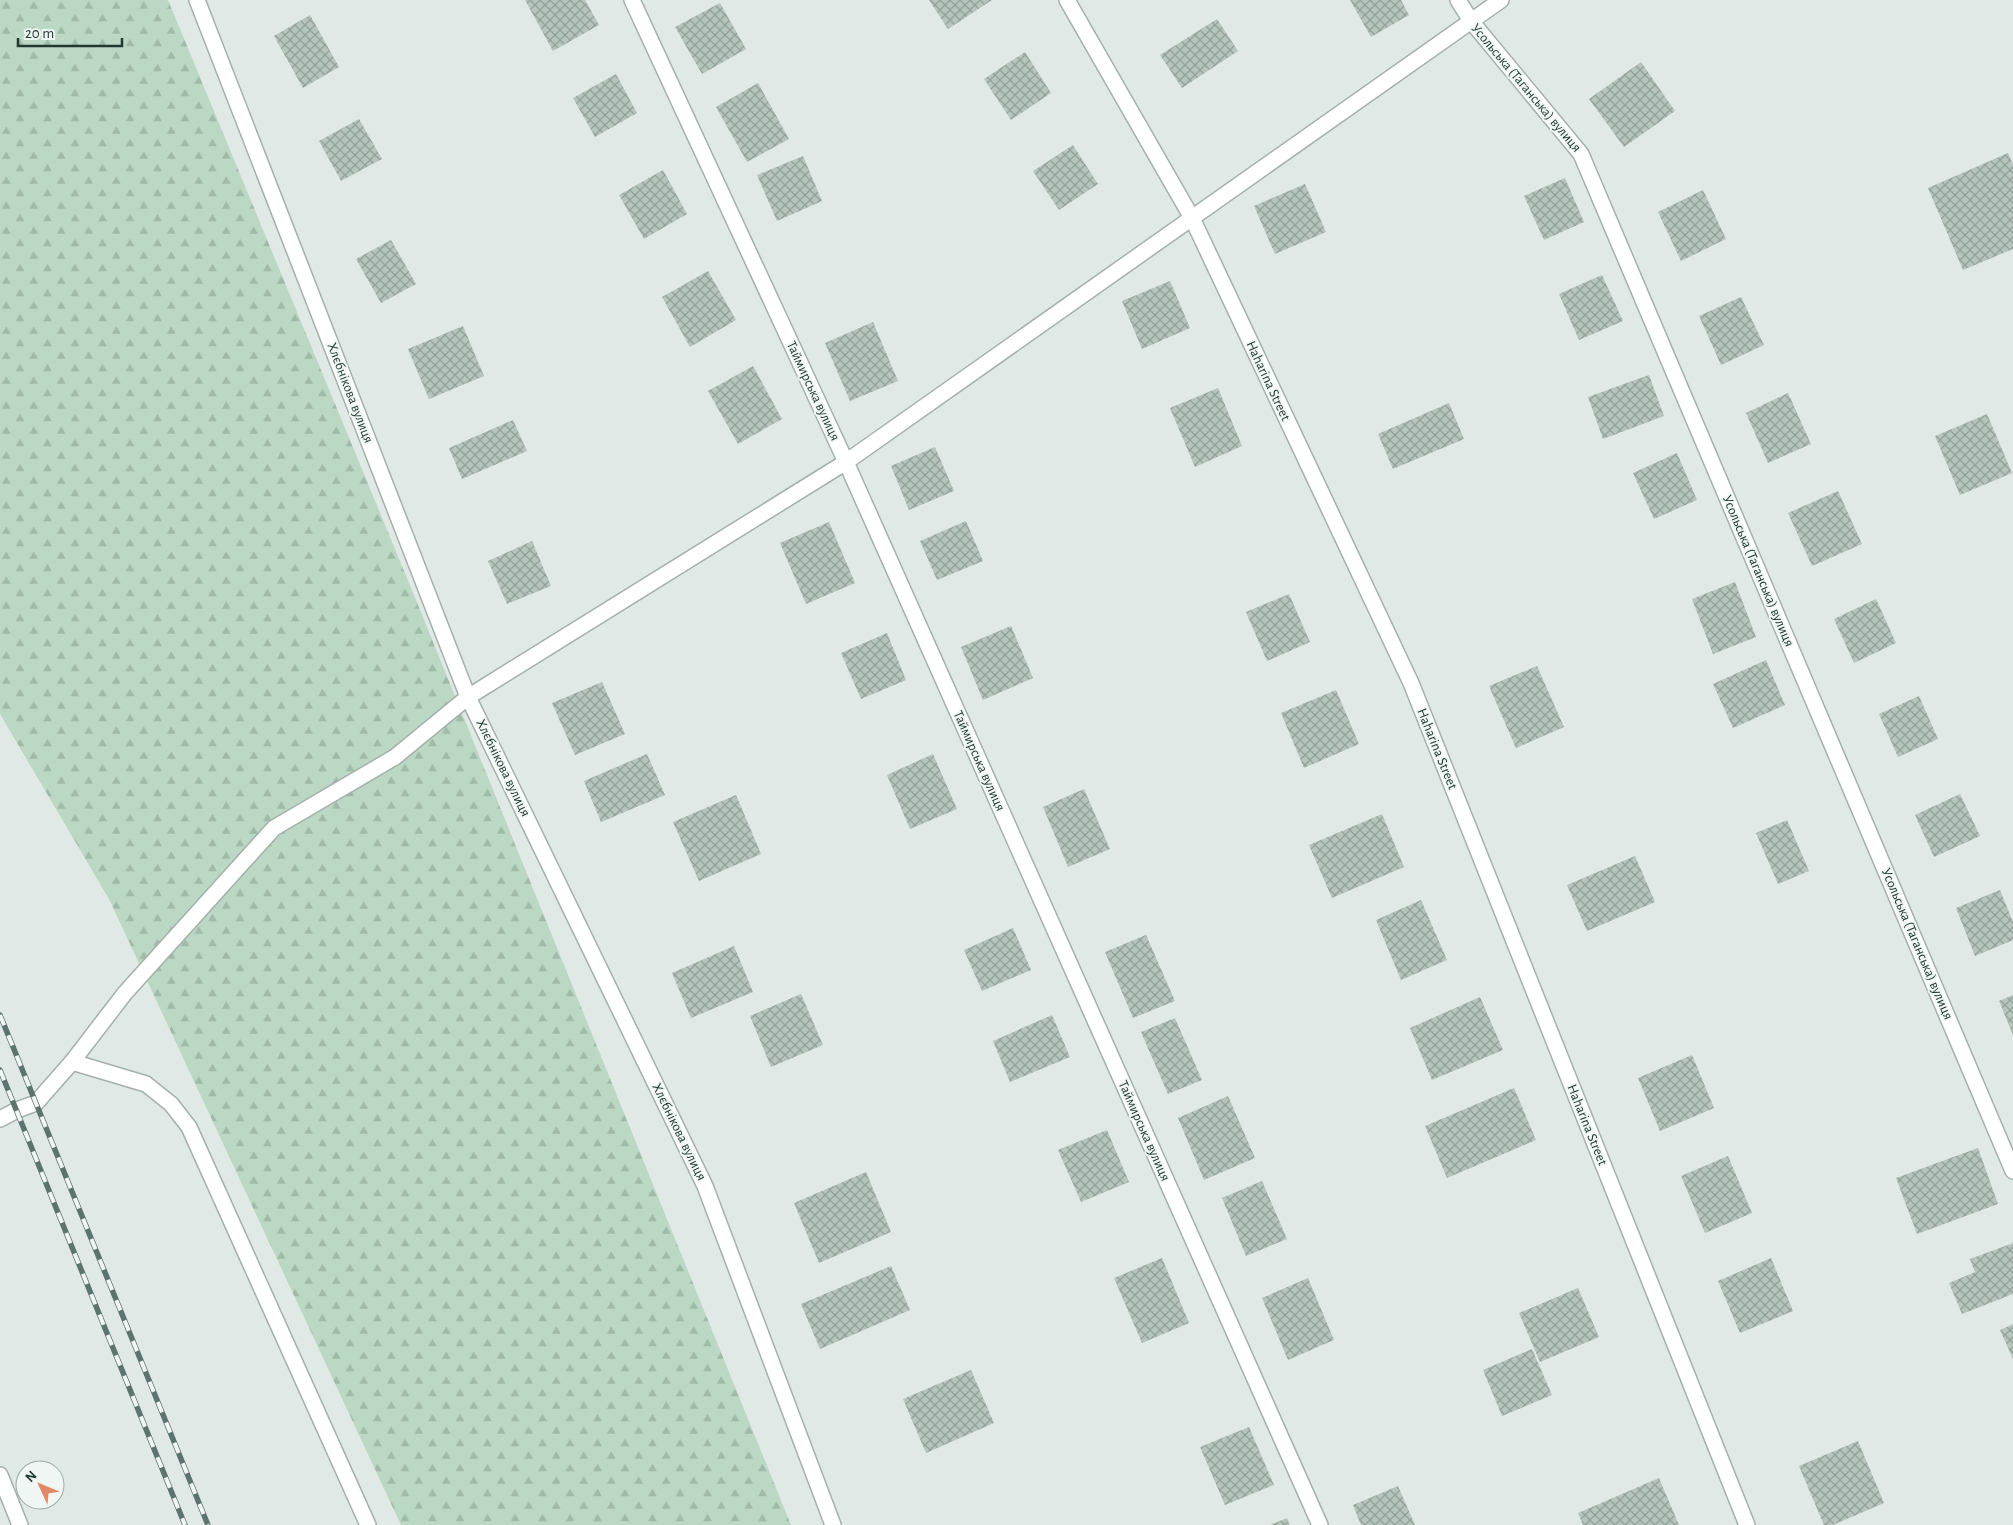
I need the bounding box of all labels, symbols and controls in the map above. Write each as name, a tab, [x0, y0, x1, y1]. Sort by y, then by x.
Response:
scale bar	[18, 15, 121, 47]
street label: Усольська (Таганська) вулиця	[1468, 21, 1584, 155]
text: 20 m	[25, 26, 54, 41]
street label: Таймирська вулиця	[784, 339, 842, 443]
street label: Haharina Street	[1243, 339, 1293, 424]
street label: Хлєбнікова вулиця	[324, 341, 376, 445]
street label: Усольська (Таганська) вулиця	[1720, 493, 1796, 649]
street label: Haharina Street	[1414, 706, 1460, 792]
street label: Таймирська вулиця	[951, 709, 1007, 813]
street label: Хлєбнікова вулиця	[473, 717, 533, 819]
street label: Усольська (Таганська) вулиця	[1879, 866, 1955, 1022]
street label: Таймирська вулиця	[1116, 1079, 1172, 1183]
street label: Хлєбнікова вулиця	[649, 1081, 709, 1183]
street label: Haharina Street	[1564, 1082, 1610, 1168]
north arrow	[15, 1460, 65, 1510]
text: N	[23, 1468, 40, 1485]

